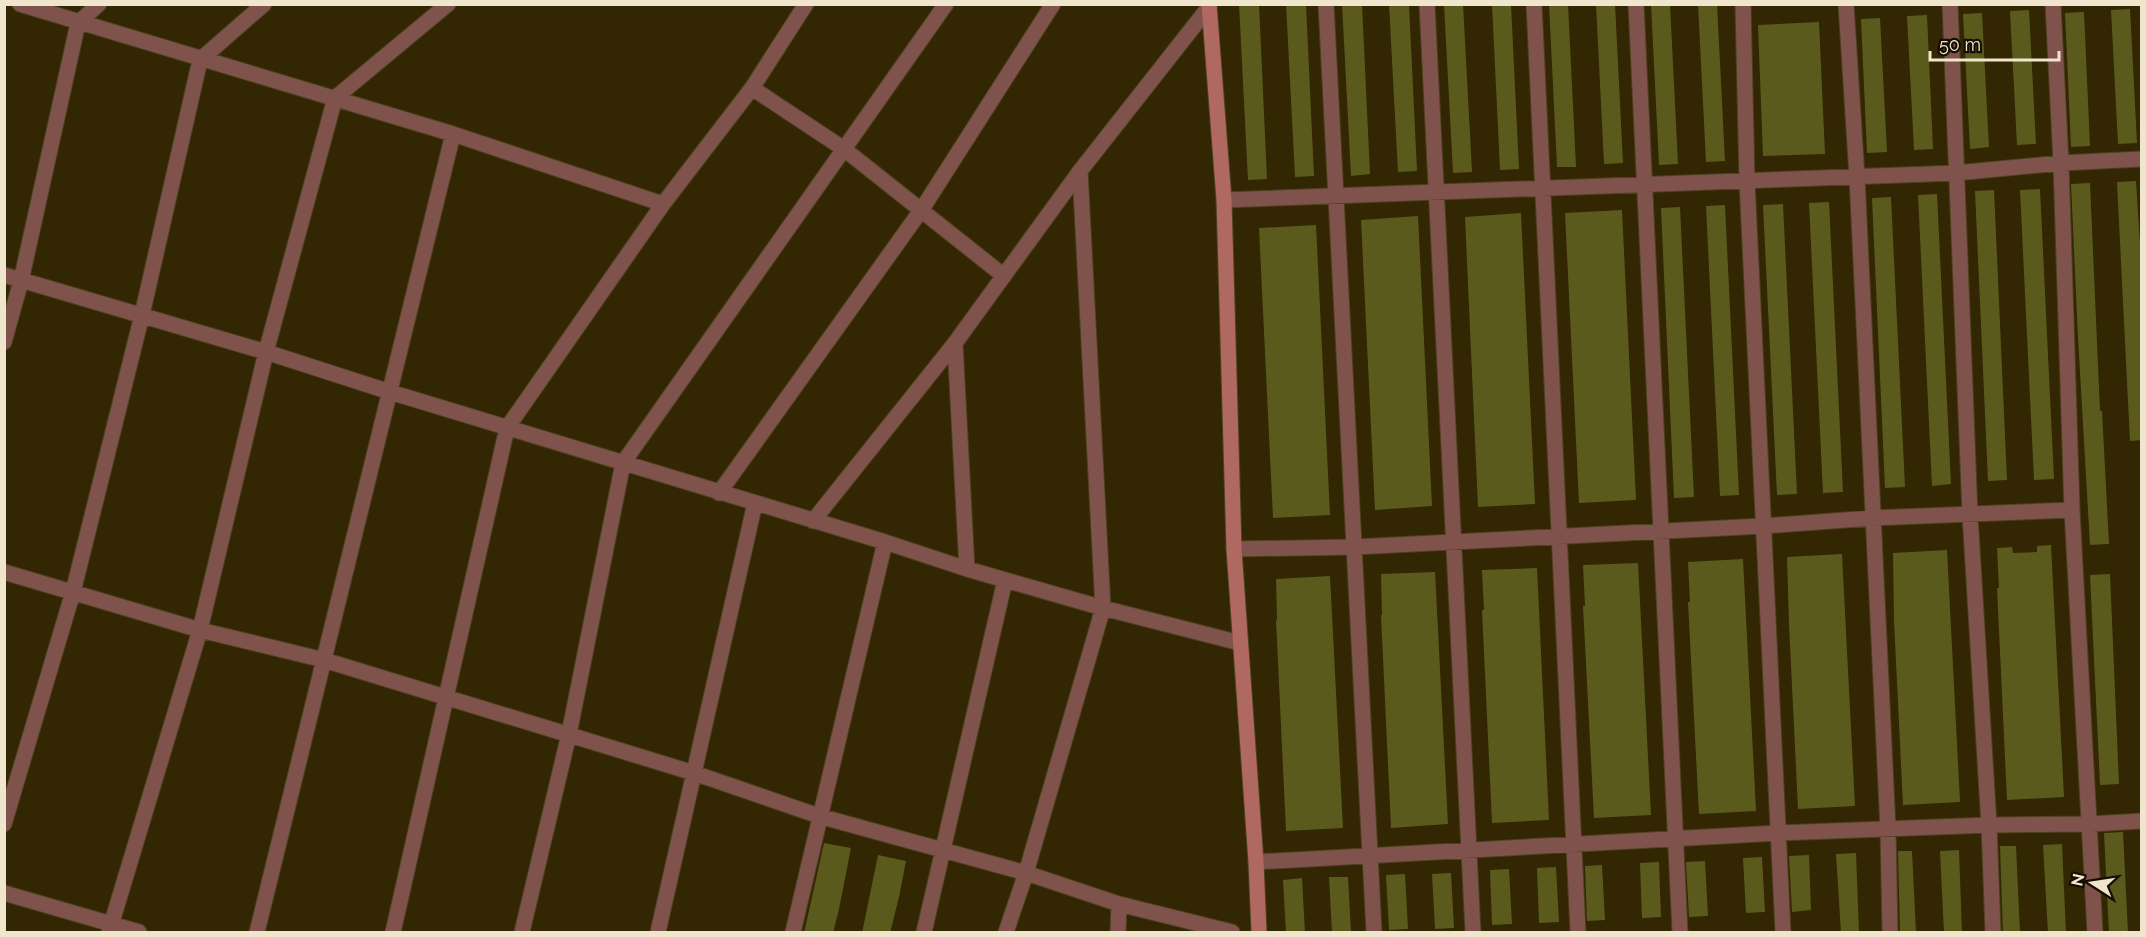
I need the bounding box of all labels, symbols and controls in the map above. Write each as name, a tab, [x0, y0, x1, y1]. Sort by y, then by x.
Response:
scale bar	[1930, 24, 2059, 62]
text: 50 m	[1939, 34, 1981, 55]
north arrow	[2062, 853, 2122, 913]
text: N	[2067, 872, 2088, 888]

